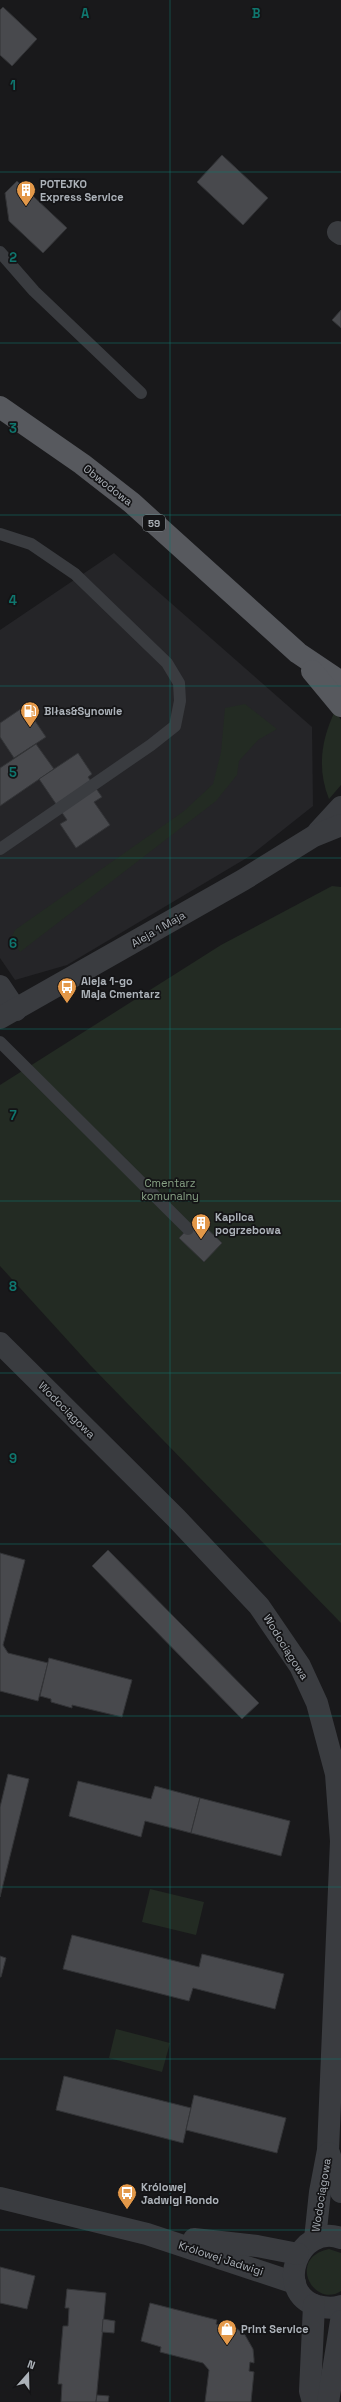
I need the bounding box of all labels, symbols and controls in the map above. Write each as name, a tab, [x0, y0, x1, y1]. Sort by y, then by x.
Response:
text: A	[81, 5, 90, 22]
text: B	[252, 5, 261, 22]
text: 1	[10, 77, 16, 94]
place label: POTEJKO Express Service	[40, 177, 124, 204]
building icon: POTEJKO Express Service	[15, 179, 37, 207]
text: 2	[9, 249, 17, 266]
text: 3	[9, 420, 17, 437]
street label: Obwodowa	[81, 461, 136, 509]
road number: 59	[143, 515, 165, 531]
text: 4	[9, 592, 17, 609]
fuel station icon: Biłas&Synowie	[19, 700, 41, 728]
place label: Biłas&Synowie	[44, 704, 122, 718]
text: 5	[9, 764, 17, 781]
street label: Aleja 1 Maja	[128, 908, 188, 950]
text: 6	[9, 935, 17, 952]
place label: Aleja 1-go Maja Cmentarz	[81, 974, 160, 1001]
bus stop icon: Aleja 1-go Maja Cmentarz	[56, 976, 78, 1004]
text: 7	[9, 1107, 17, 1124]
park label: Cmentarz komunalny	[141, 1176, 199, 1203]
place label: Kaplica pogrzebowa	[215, 1210, 281, 1237]
building icon: Kaplica pogrzebowa	[190, 1212, 212, 1240]
text: 8	[9, 1278, 17, 1295]
street label: Wodociągowa	[36, 1379, 99, 1442]
text: 9	[9, 1450, 17, 1467]
street label: Wodociągowa	[260, 1612, 312, 1683]
street label: Wodociągowa	[308, 2157, 334, 2233]
place label: Królowej Jadwigi Rondo	[141, 2180, 219, 2207]
bus stop icon: Królowej Jadwigi Rondo	[116, 2182, 138, 2210]
street label: Królowej Jadwigi	[177, 2238, 265, 2278]
shop icon: Print Service	[216, 2318, 238, 2346]
place label: Print Service	[241, 2322, 308, 2336]
north arrow	[8, 2354, 48, 2394]
text: N	[26, 2357, 37, 2372]

